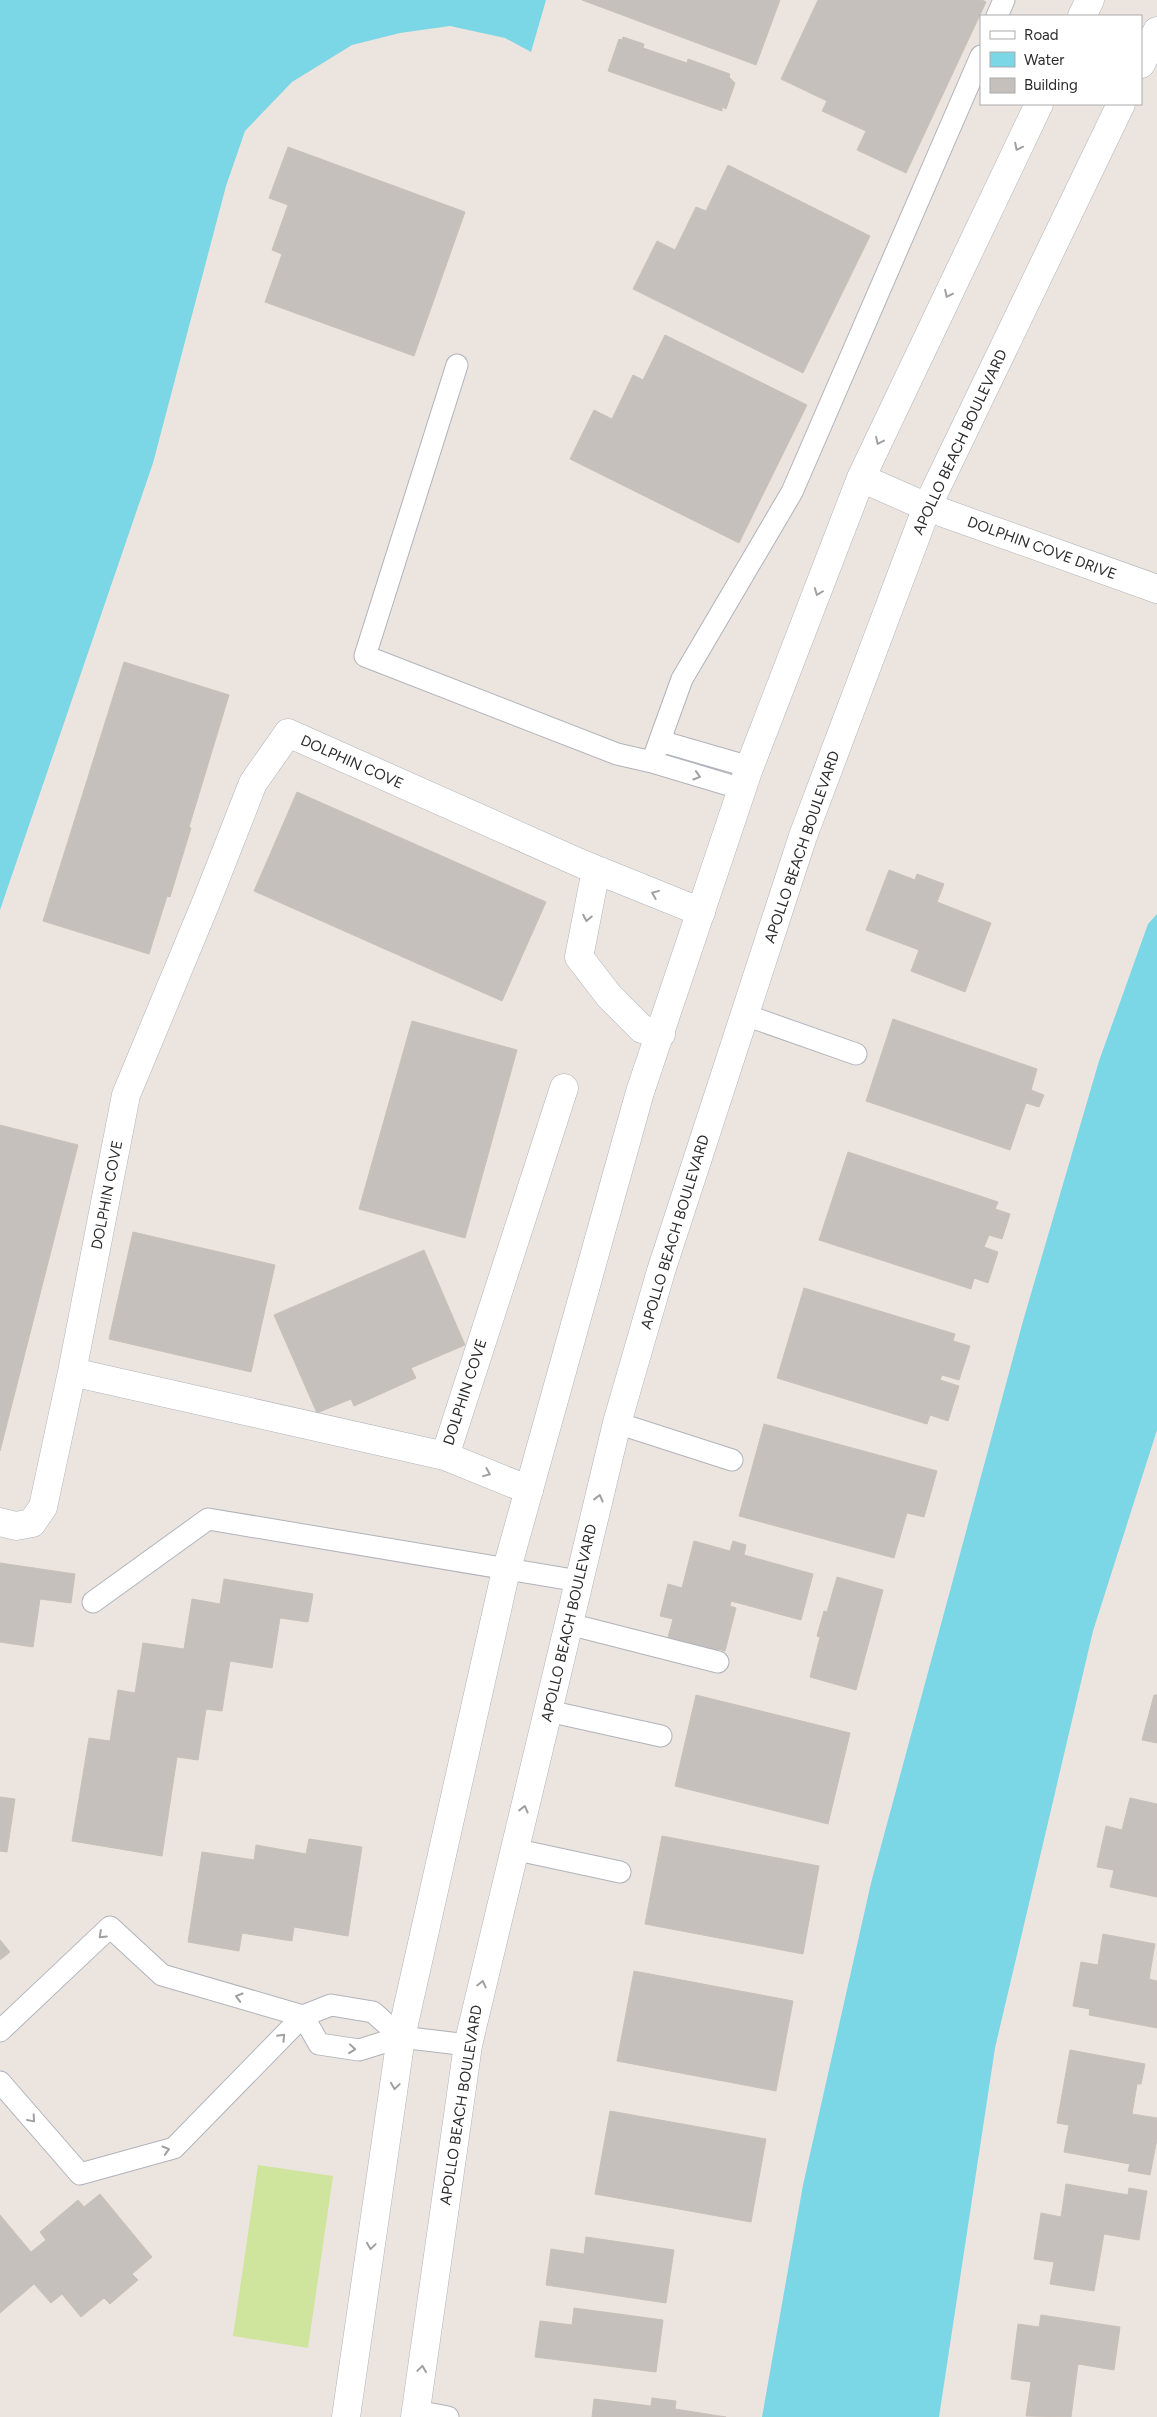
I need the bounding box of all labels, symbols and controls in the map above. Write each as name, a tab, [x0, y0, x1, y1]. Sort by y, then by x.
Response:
legend	[980, 15, 1142, 105]
text: Road	[1024, 26, 1059, 44]
text: Water	[1024, 51, 1064, 69]
text: Building	[1024, 76, 1078, 94]
one-way arrow	[1014, 142, 1024, 151]
one-way arrow	[944, 289, 954, 298]
street label: APOLLO BEACH BOULEVARD	[909, 346, 1011, 538]
one-way arrow	[874, 436, 885, 445]
street label: DOLPHIN COVE DRIVE	[965, 513, 1119, 583]
one-way arrow	[813, 587, 824, 596]
street label: DOLPHIN COVE	[298, 731, 406, 793]
street label: APOLLO BEACH BOULEVARD	[761, 748, 843, 946]
one-way arrow	[693, 770, 701, 780]
one-way arrow	[651, 890, 660, 900]
one-way arrow	[582, 913, 593, 922]
street label: APOLLO BEACH BOULEVARD	[637, 1133, 713, 1331]
street label: DOLPHIN COVE	[88, 1139, 126, 1251]
street label: DOLPHIN COVE	[439, 1337, 491, 1447]
one-way arrow	[482, 1467, 491, 1478]
one-way arrow	[593, 1493, 604, 1502]
street label: APOLLO BEACH BOULEVARD	[537, 1522, 601, 1724]
one-way arrow	[518, 1804, 529, 1813]
one-way arrow	[98, 1929, 107, 1938]
one-way arrow	[476, 1979, 487, 1988]
one-way arrow	[236, 1993, 244, 2003]
street label: APOLLO BEACH BOULEVARD	[436, 2004, 486, 2206]
one-way arrow	[276, 2034, 285, 2043]
one-way arrow	[349, 2043, 357, 2054]
one-way arrow	[390, 2082, 401, 2090]
one-way arrow	[26, 2113, 35, 2122]
one-way arrow	[162, 2145, 170, 2155]
one-way arrow	[366, 2243, 377, 2251]
one-way arrow	[416, 2364, 426, 2373]

